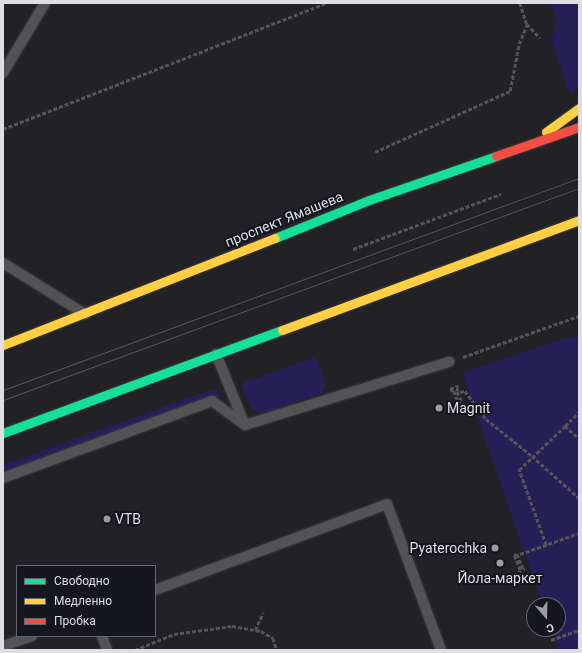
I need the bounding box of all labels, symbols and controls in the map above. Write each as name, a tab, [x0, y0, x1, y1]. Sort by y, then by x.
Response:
street label: проспект Ямашева	[223, 188, 345, 250]
place label: Magnit	[447, 400, 490, 416]
marker: Magnit	[434, 403, 444, 413]
place label: VTB	[115, 511, 141, 527]
marker: VTB	[102, 514, 112, 524]
place label: Pyaterochka	[410, 540, 487, 556]
marker: Pyaterochka	[490, 543, 500, 553]
marker: Йола-маркет	[495, 558, 505, 568]
legend	[16, 565, 156, 637]
place label: Йола-маркет	[458, 570, 542, 586]
text: Свободно	[54, 574, 110, 588]
text: Медленно	[54, 594, 112, 608]
north arrow	[526, 597, 566, 637]
text: Пробка	[54, 614, 96, 628]
text: С	[544, 620, 556, 635]

